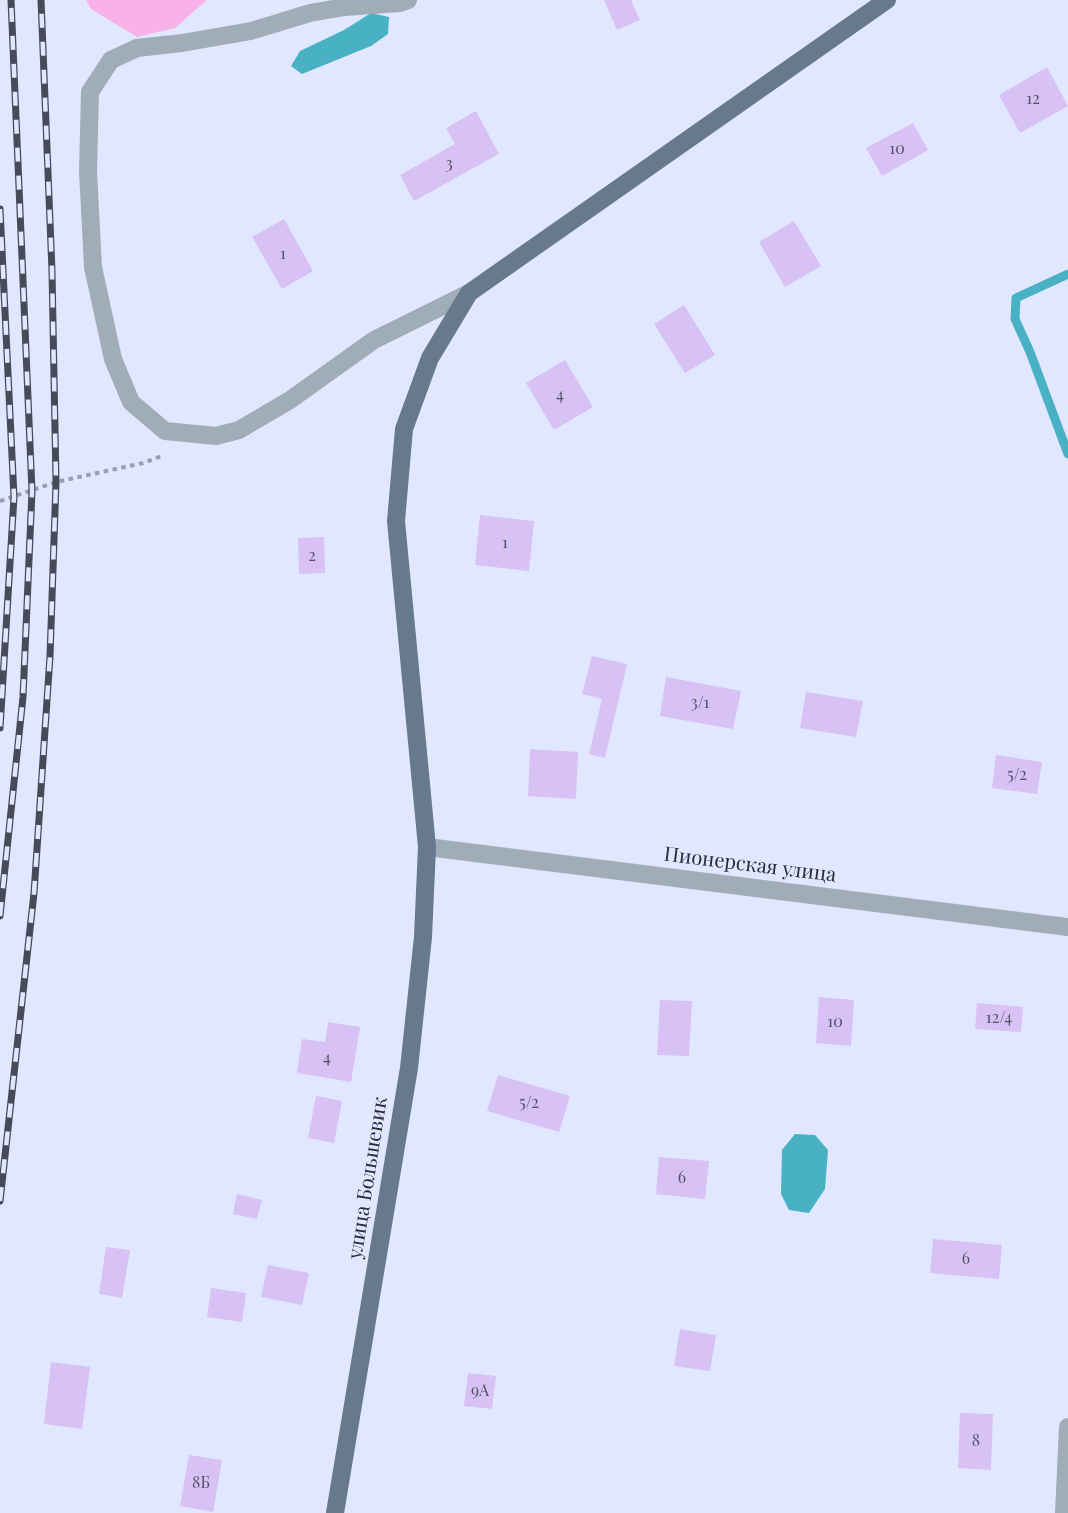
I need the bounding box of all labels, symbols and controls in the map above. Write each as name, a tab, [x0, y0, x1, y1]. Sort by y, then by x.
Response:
house number: 12	[1026, 89, 1040, 109]
house number: 10	[889, 139, 905, 159]
house number: 3	[445, 154, 453, 174]
house number: 1	[280, 244, 286, 264]
house number: 4	[556, 385, 564, 405]
house number: 1	[502, 533, 508, 553]
house number: 2	[308, 546, 316, 566]
house number: 3/1	[690, 693, 710, 713]
house number: 5/2	[1007, 765, 1027, 785]
street label: Пионерская улица	[662, 843, 838, 887]
house number: 12/4	[986, 1008, 1012, 1028]
house number: 10	[827, 1012, 843, 1032]
house number: 4	[323, 1048, 331, 1068]
house number: 5/2	[519, 1093, 539, 1113]
street label: улица Большевик	[343, 1095, 393, 1261]
house number: 6	[678, 1168, 686, 1188]
house number: 6	[962, 1249, 970, 1269]
house number: 9А	[471, 1381, 489, 1401]
house number: 8	[972, 1431, 980, 1451]
house number: 8Б	[192, 1473, 210, 1493]

